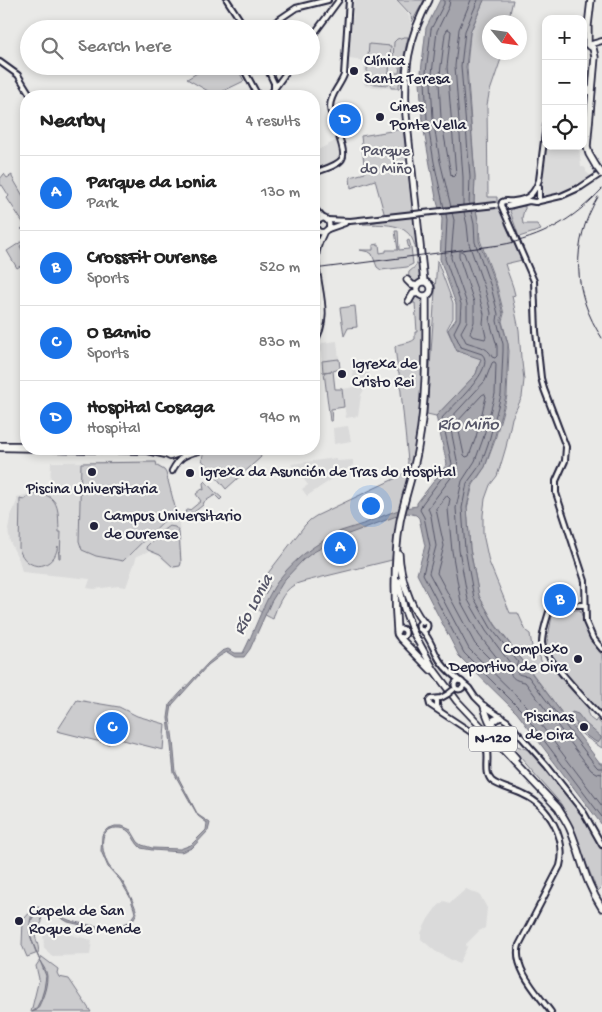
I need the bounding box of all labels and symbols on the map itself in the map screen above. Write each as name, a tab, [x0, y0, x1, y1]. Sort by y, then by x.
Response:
north arrow	[482, 15, 527, 60]
place label: Clínica Santa Teresa	[364, 53, 451, 90]
marker: Clínica Santa Teresa	[348, 65, 360, 77]
place label: Cines Ponte Vella	[389, 99, 468, 136]
pin: D	[329, 101, 361, 139]
marker: Cines Ponte Vella	[374, 111, 386, 123]
park label: Parque do Miño	[360, 143, 412, 180]
place label: Igrexa de Cristo Rei	[352, 356, 418, 393]
marker: Igrexa de Cristo Rei	[336, 368, 348, 380]
water label: Río Miño	[437, 415, 499, 436]
place label: Igrexa da Asunción de Tras do Hospital	[200, 464, 456, 483]
marker: Piscina Universitaria	[86, 466, 98, 478]
marker: Igrexa da Asunción de Tras do Hospital	[184, 467, 196, 479]
place label: Piscina Universitaria	[25, 481, 159, 500]
your location	[358, 493, 384, 519]
place label: Campus Universitario de Ourense	[104, 508, 241, 545]
marker: Campus Universitario de Ourense	[88, 520, 100, 532]
pin: A	[324, 529, 356, 567]
water label: Río Lonia	[229, 570, 279, 639]
pin: B	[544, 581, 576, 619]
place label: Complexo Deportivo de Oira	[448, 641, 569, 678]
marker: Complexo Deportivo de Oira	[572, 653, 584, 665]
pin: C	[96, 709, 128, 747]
place label: Piscinas de Oira	[524, 709, 575, 746]
marker: Piscinas de Oira	[578, 721, 590, 733]
road number: N-120	[469, 726, 517, 752]
place label: Capela de San Roque de Mende	[29, 903, 142, 940]
marker: Capela de San Roque de Mende	[13, 915, 25, 927]

